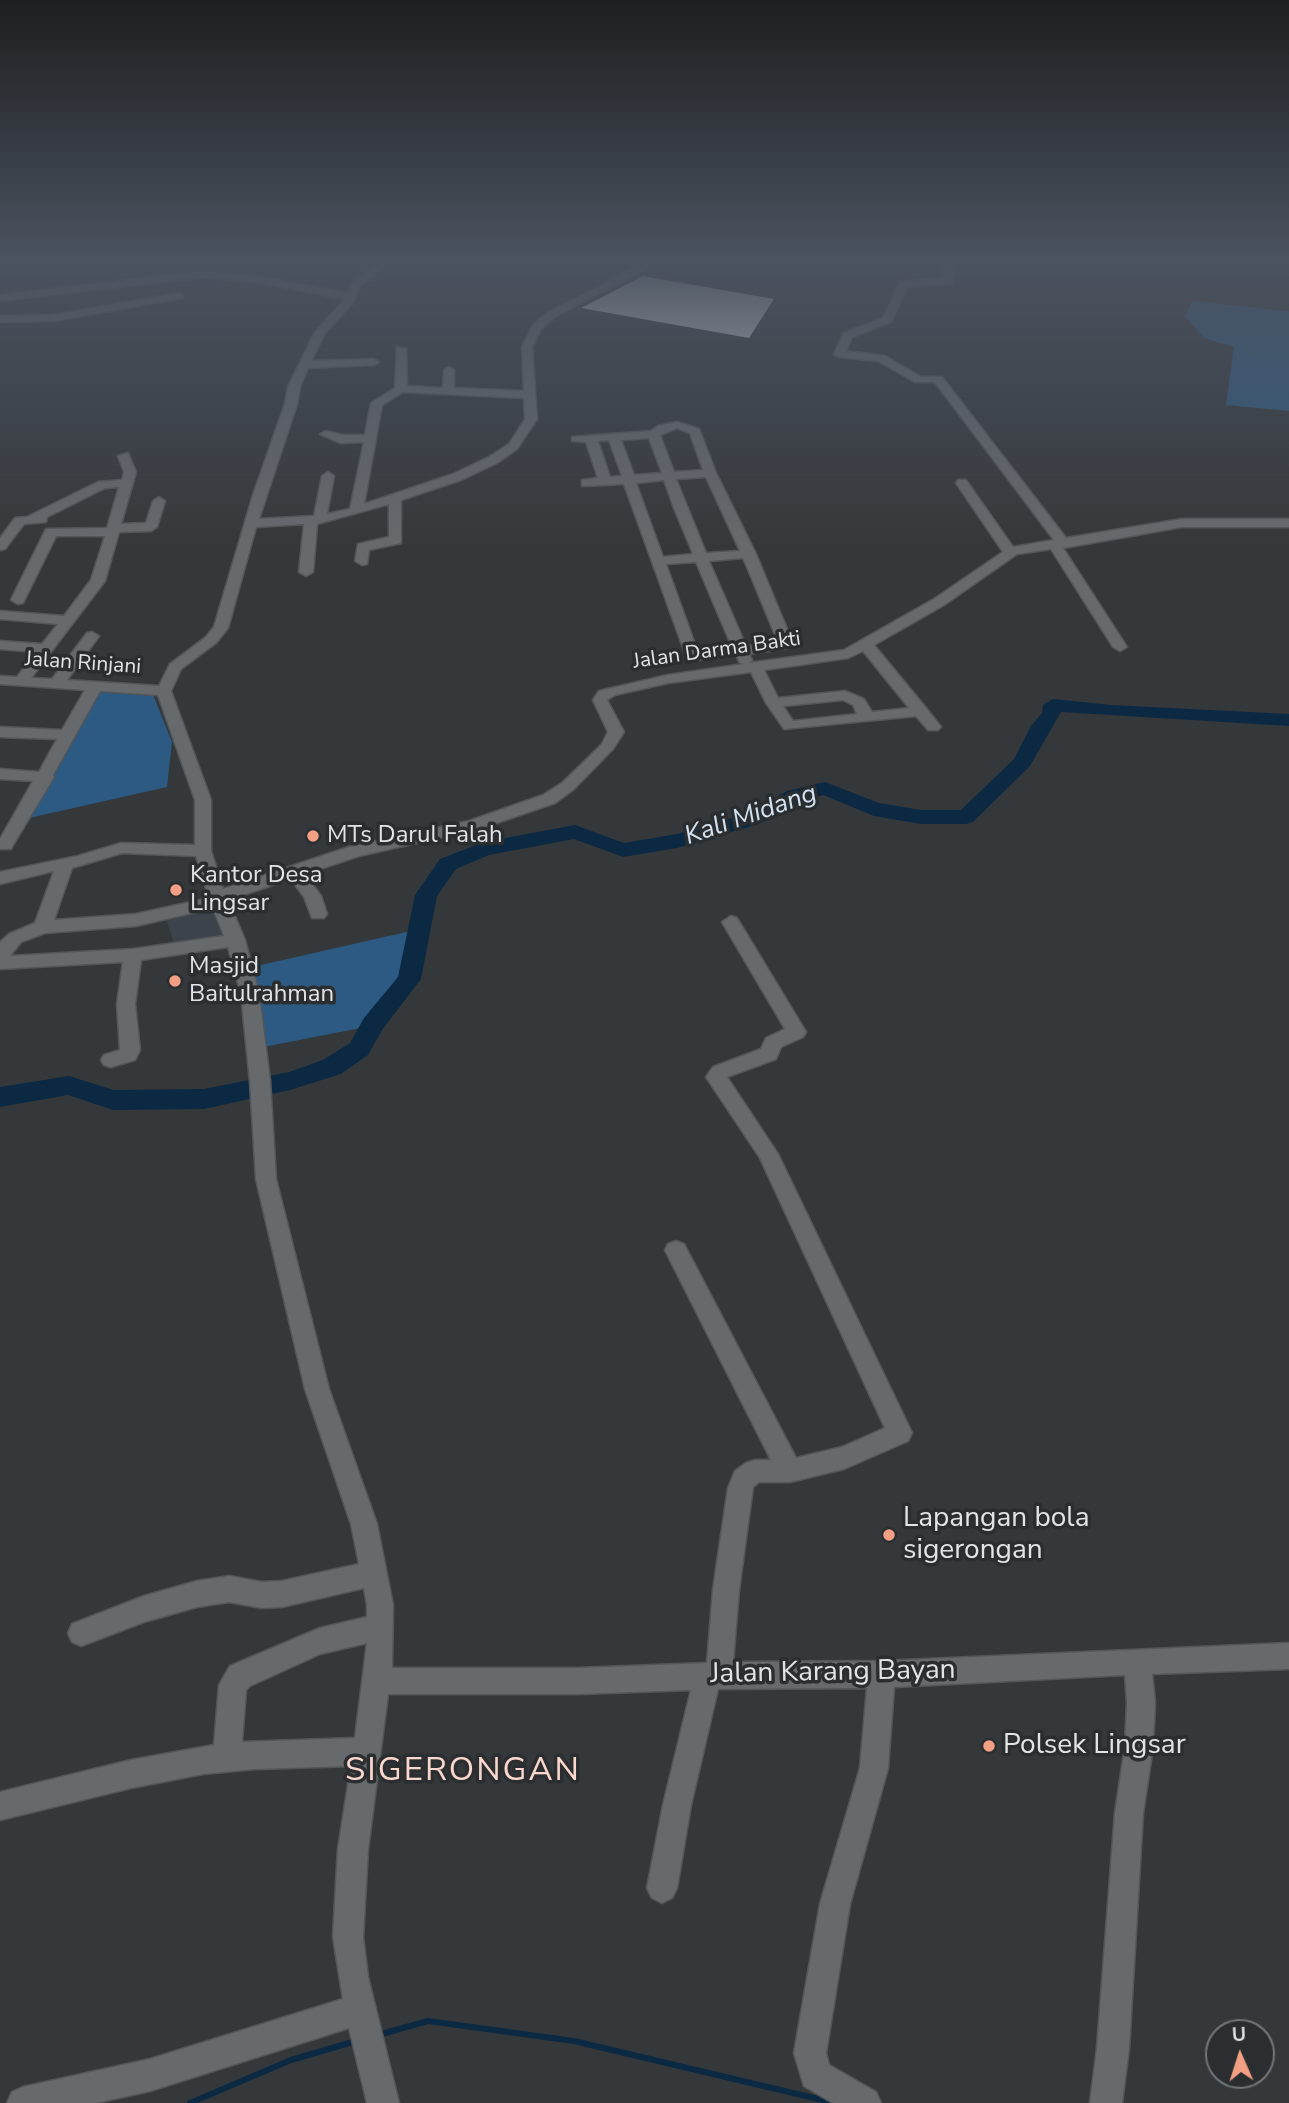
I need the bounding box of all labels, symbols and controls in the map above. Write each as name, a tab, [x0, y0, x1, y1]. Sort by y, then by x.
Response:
street label: Jalan Darma Bakti	[632, 627, 802, 675]
street label: Jalan Rinjani	[24, 647, 142, 681]
water label: Kali Midang	[681, 779, 821, 853]
place label: MTs Darul Falah	[327, 822, 503, 850]
marker: MTs Darul Falah	[305, 828, 321, 844]
place label: Kantor Desa Lingsar	[190, 862, 323, 918]
marker: Kantor Desa Lingsar	[168, 882, 184, 898]
place label: Masjid Baitulrahman	[189, 953, 334, 1009]
marker: Masjid Baitulrahman	[167, 973, 183, 989]
place label: Lapangan bola sigerongan	[903, 1502, 1089, 1568]
marker: Lapangan bola sigerongan	[881, 1527, 897, 1543]
street label: Jalan Karang Bayan	[710, 1654, 956, 1692]
place label: Polsek Lingsar	[1003, 1729, 1186, 1763]
marker: Polsek Lingsar	[981, 1738, 997, 1754]
district label: SIGERONGAN	[346, 1752, 580, 1792]
north arrow	[1205, 2019, 1275, 2089]
text: U	[1231, 2022, 1247, 2048]

